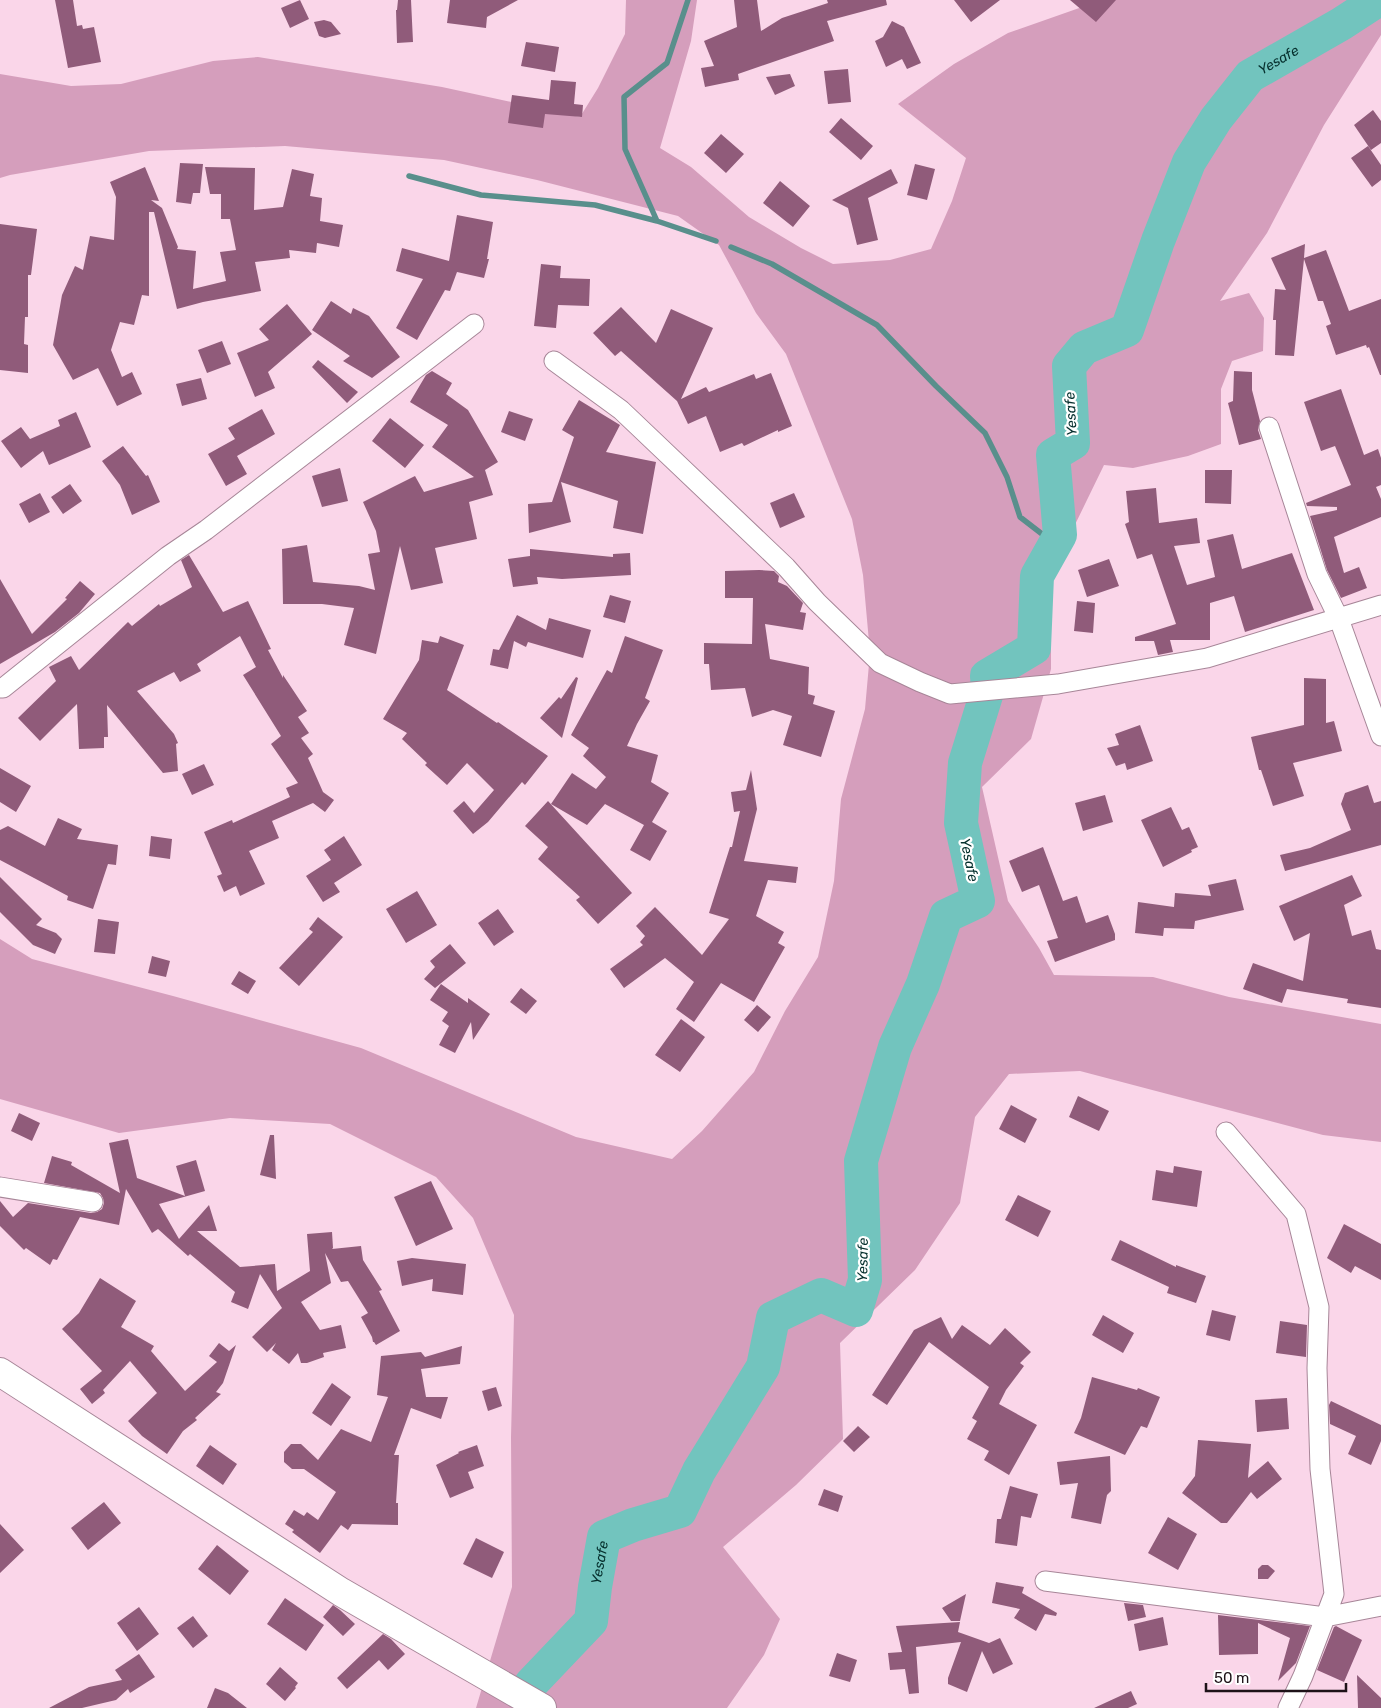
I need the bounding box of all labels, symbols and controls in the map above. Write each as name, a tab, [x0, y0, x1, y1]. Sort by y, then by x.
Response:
water label: Yesafe	[1255, 41, 1302, 78]
water label: Yesafe	[1061, 391, 1081, 436]
water label: Yesafe	[956, 837, 982, 884]
water label: Yesafe	[854, 1238, 872, 1282]
water label: Yesafe	[587, 1539, 612, 1586]
scale bar	[1206, 1660, 1346, 1692]
text: 50 m	[1214, 1669, 1249, 1687]

